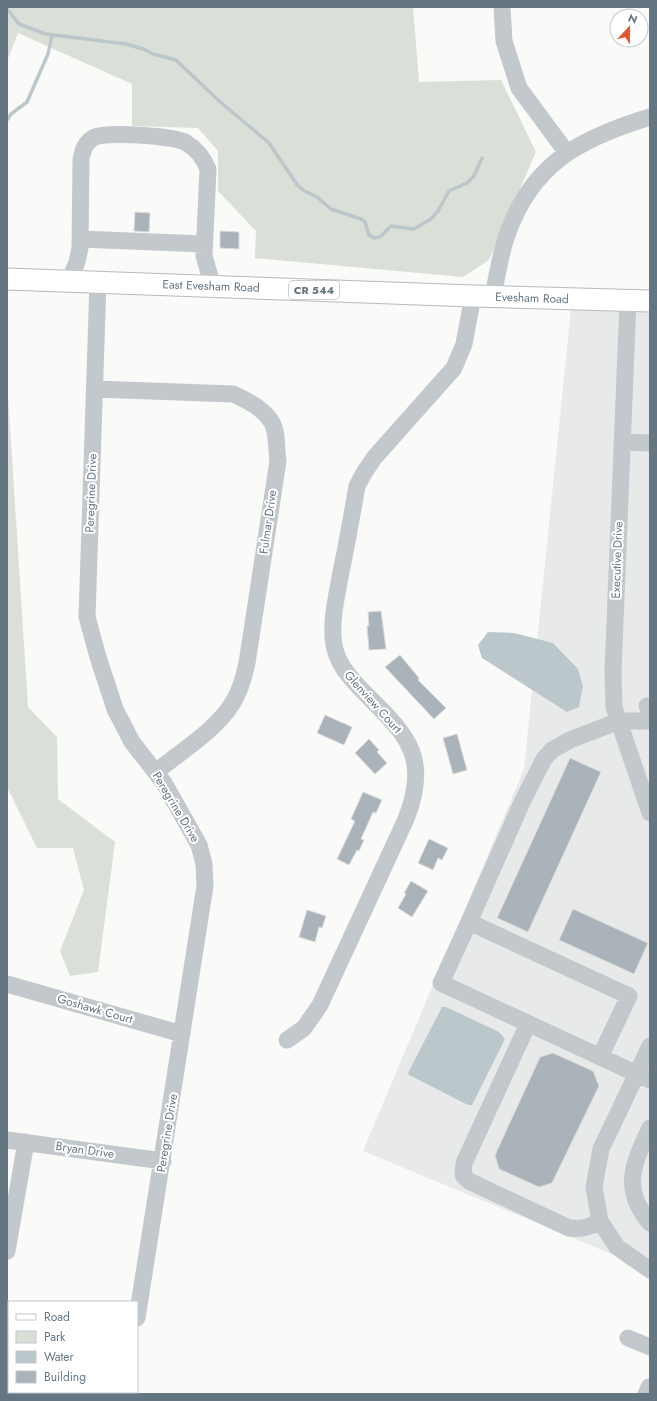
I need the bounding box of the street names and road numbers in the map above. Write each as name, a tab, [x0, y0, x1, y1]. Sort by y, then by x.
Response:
street label: East Evesham Road	[162, 275, 260, 297]
road number: CR 544	[289, 281, 339, 299]
street label: Evesham Road	[495, 288, 569, 308]
street label: Peregrine Drive	[81, 453, 101, 533]
street label: Fulmar Drive	[255, 489, 281, 555]
street label: Executive Drive	[607, 521, 627, 599]
street label: Glenview Court	[340, 667, 406, 737]
street label: Peregrine Drive	[148, 768, 204, 846]
street label: Goshawk Court	[55, 990, 135, 1028]
street label: Peregrine Drive	[152, 1092, 182, 1174]
street label: Bryan Drive	[55, 1137, 115, 1163]

